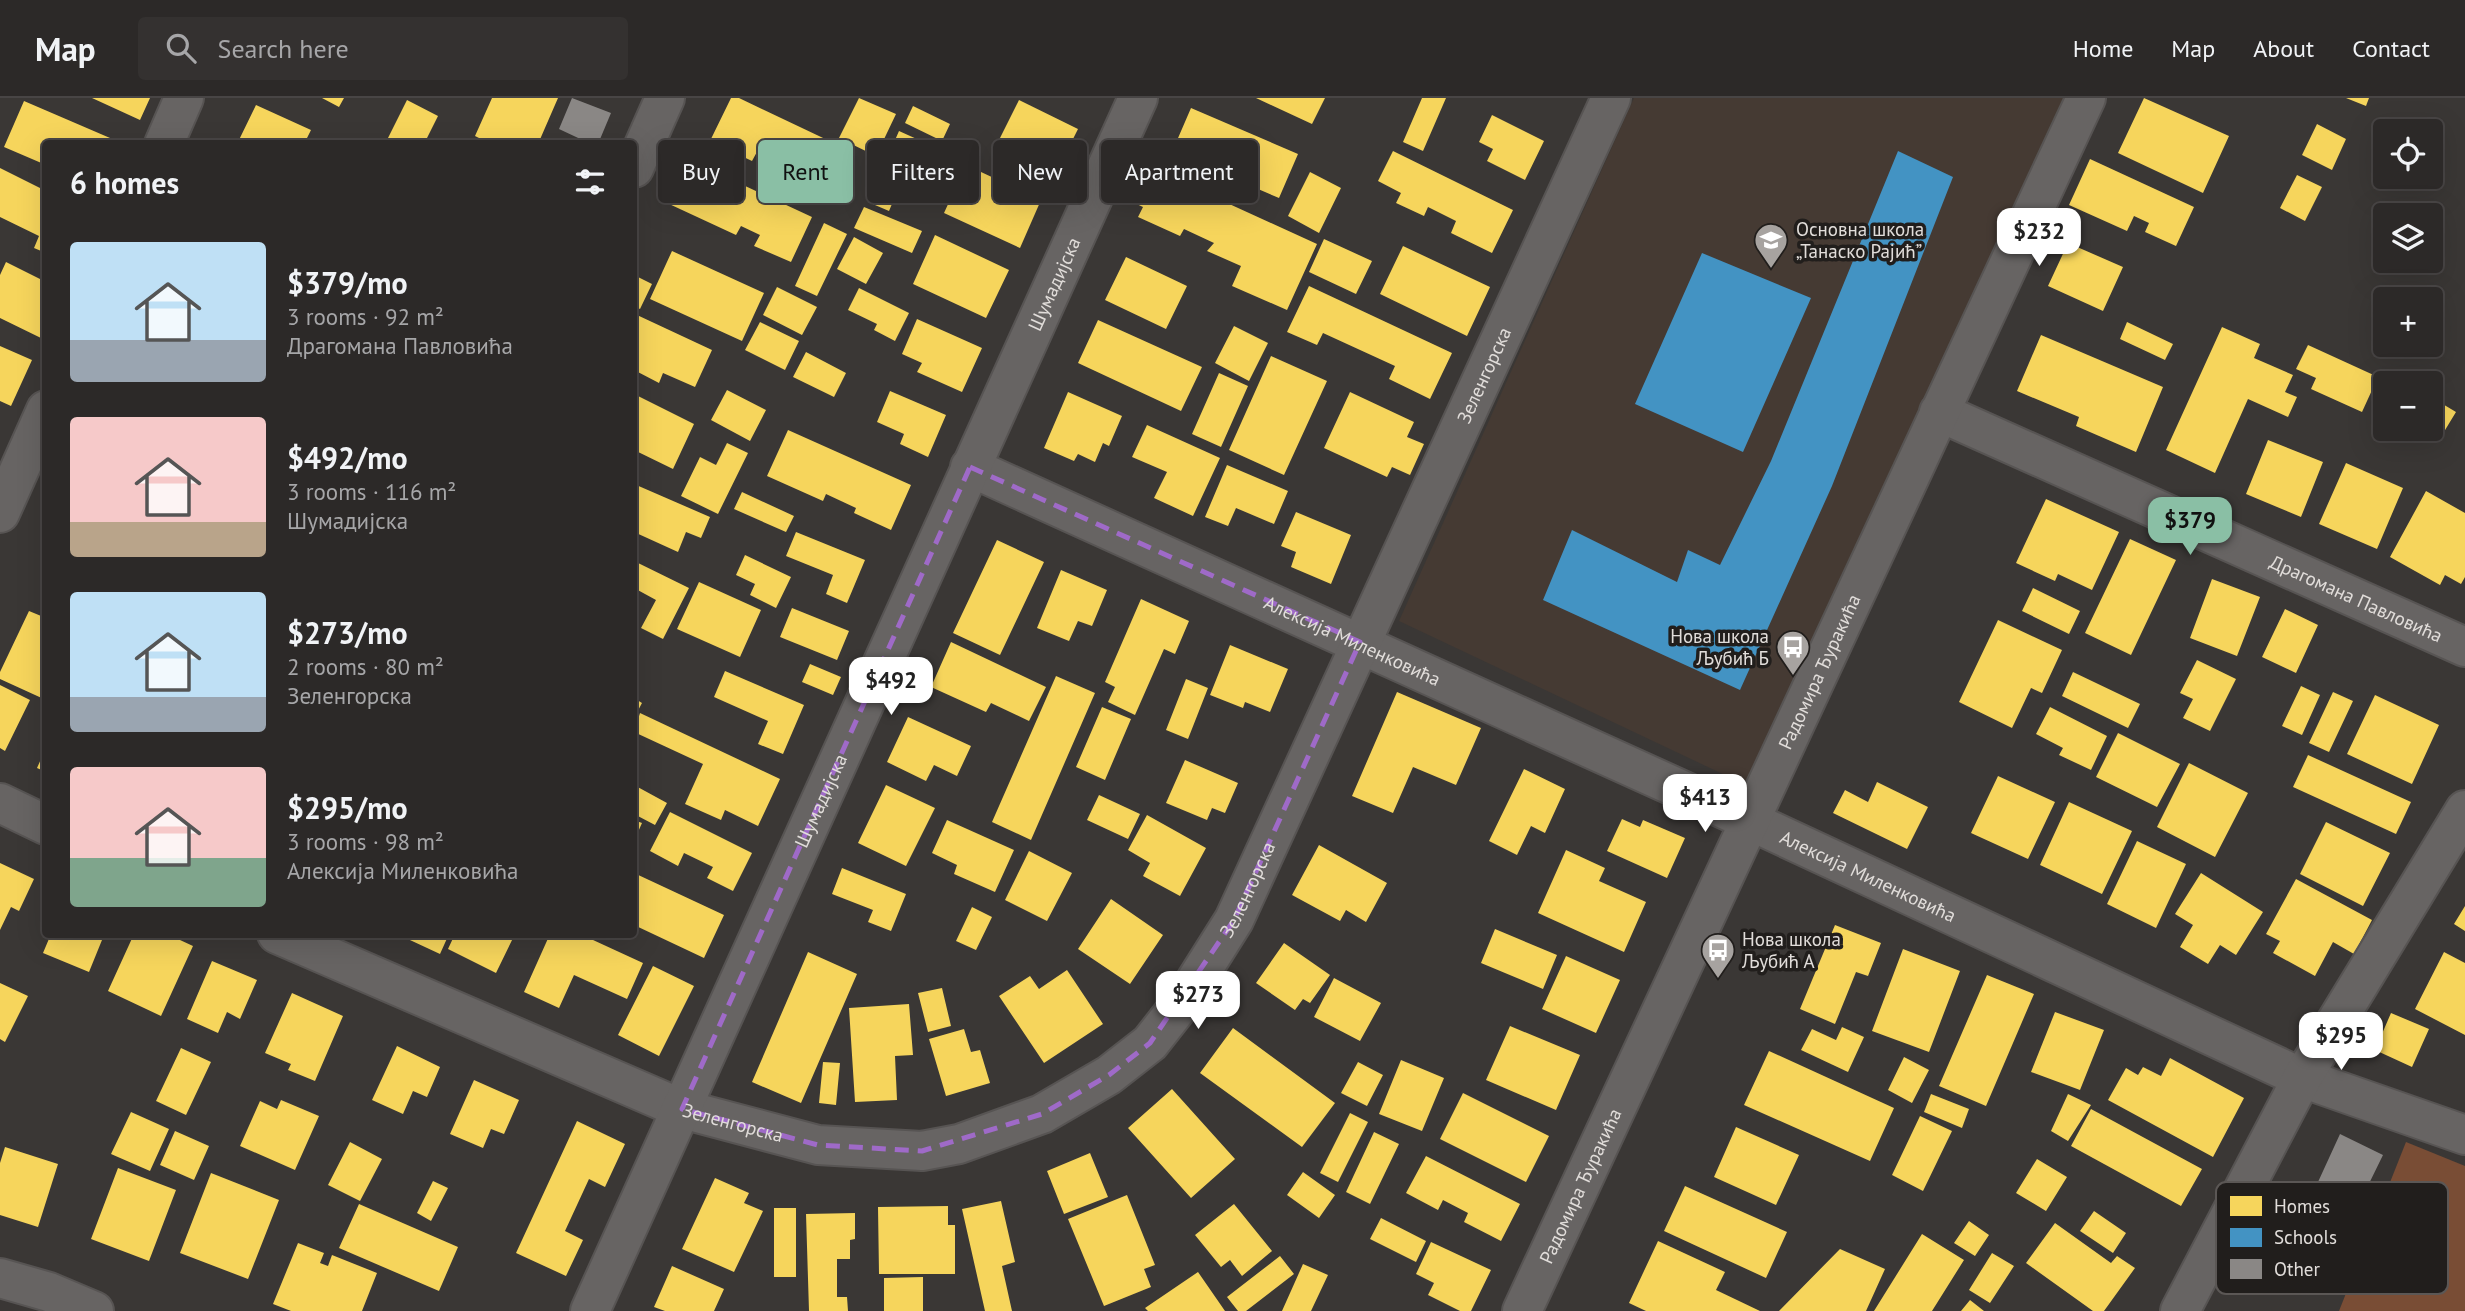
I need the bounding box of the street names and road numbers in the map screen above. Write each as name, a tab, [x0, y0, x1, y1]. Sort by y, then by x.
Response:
street label: Шумадијска	[1022, 233, 1086, 334]
street label: Зеленгорска	[1451, 323, 1516, 427]
street label: Драгомана Павловића	[2266, 549, 2446, 647]
street label: Алексија Миленковића	[1260, 590, 1445, 691]
street label: Радомира Ђуракића	[1773, 590, 1866, 753]
street label: Шумадијска	[789, 750, 852, 851]
street label: Алексија Миленковића	[1776, 825, 1960, 927]
street label: Зеленгорска	[1214, 838, 1280, 942]
street label: Зеленгорска	[680, 1098, 786, 1147]
street label: Радомира Ђуракића	[1534, 1104, 1627, 1267]

